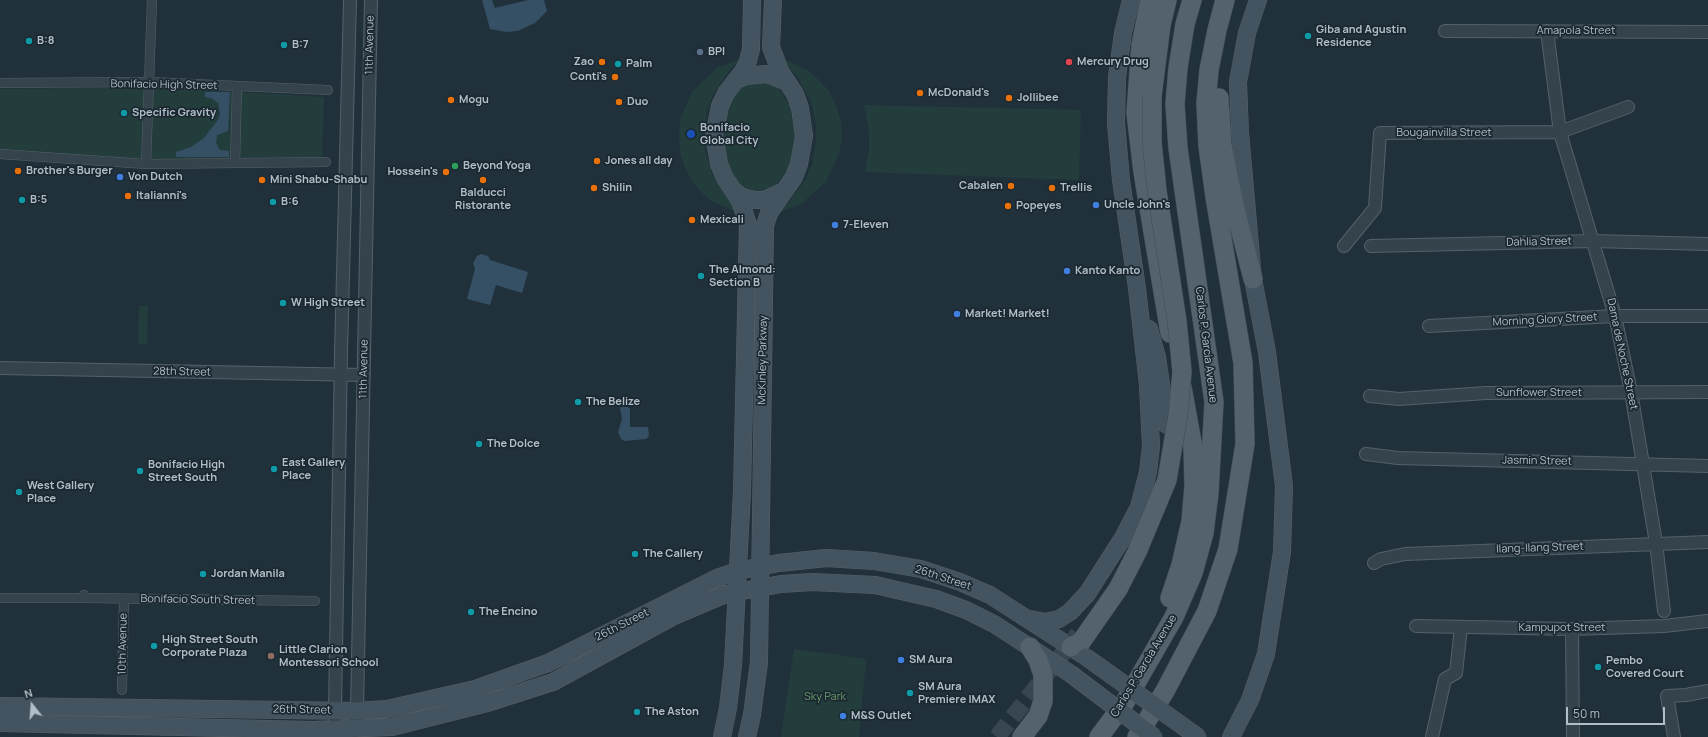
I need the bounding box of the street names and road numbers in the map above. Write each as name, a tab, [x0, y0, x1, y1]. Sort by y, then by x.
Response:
street label: 11th Avenue	[363, 15, 377, 75]
street label: Amapola Street	[1537, 24, 1615, 38]
street label: Bonifacio High Street	[110, 77, 218, 93]
street label: Bougainvilla Street	[1396, 126, 1492, 140]
street label: Dahlia Street	[1506, 235, 1572, 249]
street label: Carlos P. Garcia Avenue	[1192, 286, 1220, 404]
street label: Dama de Noche Street	[1604, 297, 1640, 411]
street label: Morning Glory Street	[1492, 311, 1598, 329]
street label: McKinley Parkway	[756, 315, 770, 405]
street label: 11th Avenue	[357, 339, 371, 399]
street label: 28th Street	[153, 365, 211, 379]
street label: Sunflower Street	[1496, 386, 1582, 400]
street label: Jasmin Street	[1502, 454, 1572, 468]
street label: Ilang-Ilang Street	[1496, 540, 1584, 556]
street label: 26th Street	[913, 563, 973, 593]
street label: Bonifacio South Street	[141, 592, 255, 608]
street label: 26th Street	[593, 606, 651, 644]
street label: Carlos P. Garcia Avenue	[1108, 612, 1180, 720]
street label: 10th Avenue	[116, 613, 130, 675]
street label: Kampupot Street	[1519, 621, 1605, 635]
street label: 26th Street	[273, 703, 331, 717]

